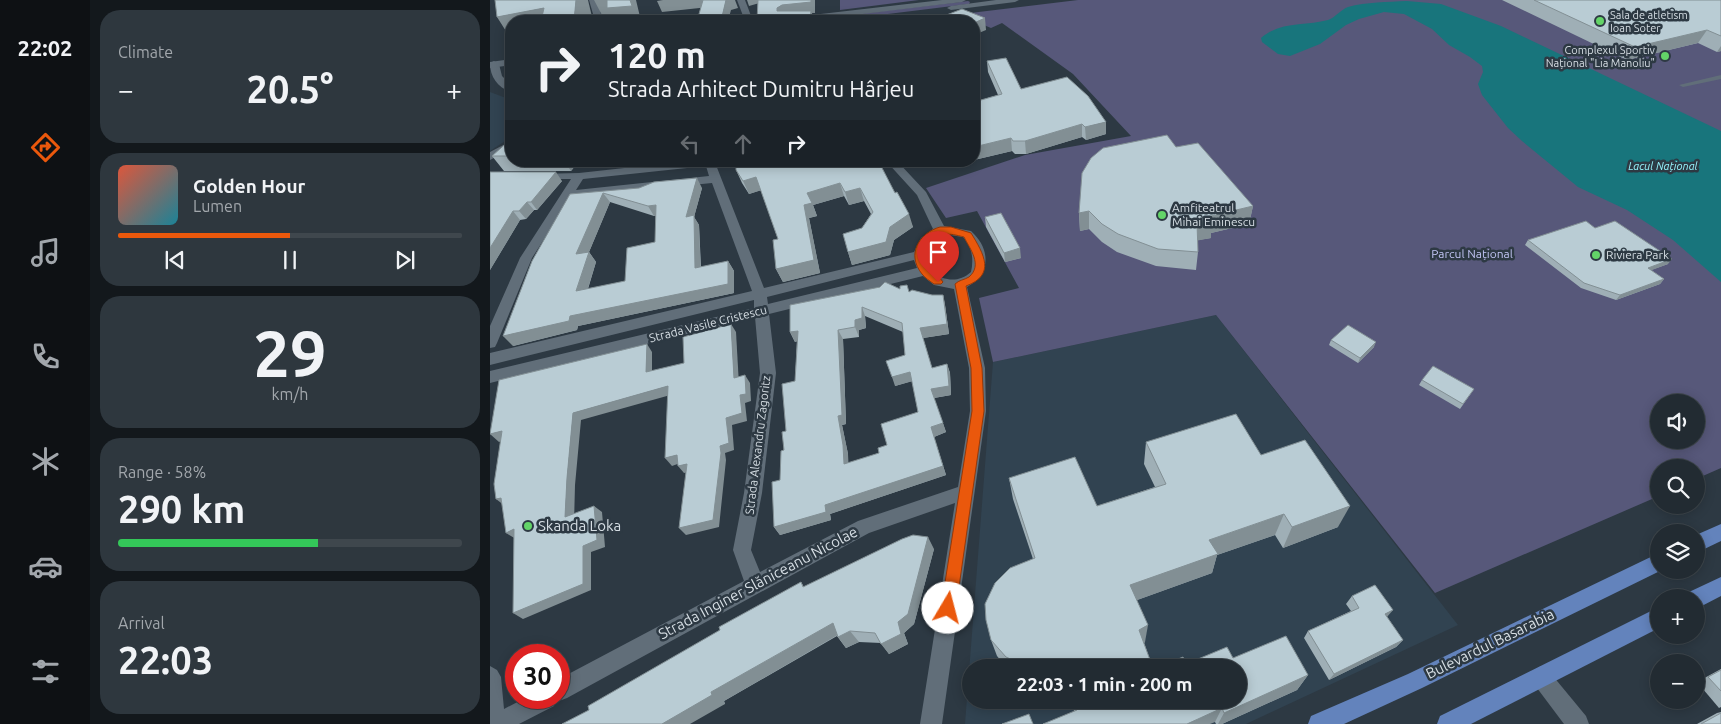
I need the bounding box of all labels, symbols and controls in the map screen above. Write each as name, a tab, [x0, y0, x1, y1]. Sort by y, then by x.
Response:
place label: Sala de atletism Ioan Soter	[1610, 9, 1688, 34]
marker: Sala de atletism Ioan Soter	[1594, 15, 1606, 27]
text: 22:02	[17, 35, 73, 60]
icon: right	[525, 35, 590, 100]
text: 120 m	[608, 35, 706, 75]
text: Climate	[118, 43, 173, 61]
place label: Complexul Sportiv Național "Lia Manoliu"	[1546, 44, 1656, 69]
marker: Complexul Sportiv Național "Lia Manoliu"	[1659, 50, 1671, 62]
text: 20.5°	[246, 68, 334, 110]
text: −	[118, 74, 134, 105]
text: +	[446, 74, 462, 105]
text: Strada Arhitect Dumitru Hârjeu	[608, 76, 914, 101]
icon: directions	[28, 130, 63, 165]
icon: left	[676, 130, 704, 158]
icon: ahead	[729, 130, 757, 158]
icon: right	[782, 130, 810, 158]
water label: Lacul Național	[1628, 160, 1698, 172]
text: Golden Hour	[193, 175, 305, 197]
text: Lumen	[193, 197, 242, 215]
place label: Amfiteatrul Mihai Eminescu	[1172, 201, 1255, 228]
marker: Amfiteatrul Mihai Eminescu	[1156, 209, 1168, 221]
pin	[917, 231, 959, 282]
icon: music	[28, 235, 63, 270]
icon: arrive	[924, 238, 952, 266]
icon: previous	[161, 246, 189, 274]
icon: pause	[276, 246, 304, 274]
icon: next	[391, 246, 419, 274]
park label: Parcul Național	[1431, 247, 1513, 260]
place label: Riviera Park	[1606, 248, 1669, 261]
marker: Riviera Park	[1590, 249, 1602, 261]
street label: Strada Vasile Cristescu	[648, 303, 768, 344]
text: 29	[253, 316, 327, 389]
icon: phone	[28, 339, 63, 374]
street label: Strada Alexandru Zagoritz	[743, 374, 773, 515]
text: km/h	[272, 385, 308, 403]
map controls	[1650, 394, 1705, 709]
button: sound	[1650, 394, 1705, 449]
icon: climate	[28, 444, 63, 479]
button: search	[1650, 459, 1705, 514]
text: Range · 58%	[118, 463, 206, 481]
text: 290 km	[118, 488, 245, 530]
place label: Skanda Loka	[538, 517, 621, 534]
marker: Skanda Loka	[522, 520, 534, 532]
street label: Strada Inginer Slăniceanu Nicolae	[655, 523, 860, 642]
button: layers	[1650, 524, 1705, 579]
icon: car	[28, 549, 63, 584]
position arrow	[921, 581, 973, 633]
button: +	[1650, 589, 1705, 644]
street label: Bulevardul Basarabia	[1423, 605, 1557, 682]
text: Arrival	[118, 614, 165, 632]
text: 22:03	[118, 639, 213, 681]
speed limit sign: 30	[505, 644, 570, 709]
icon: filters	[28, 654, 63, 689]
button: −	[1650, 654, 1705, 709]
text: 22:03 · 1 min · 200 m	[1017, 673, 1192, 695]

